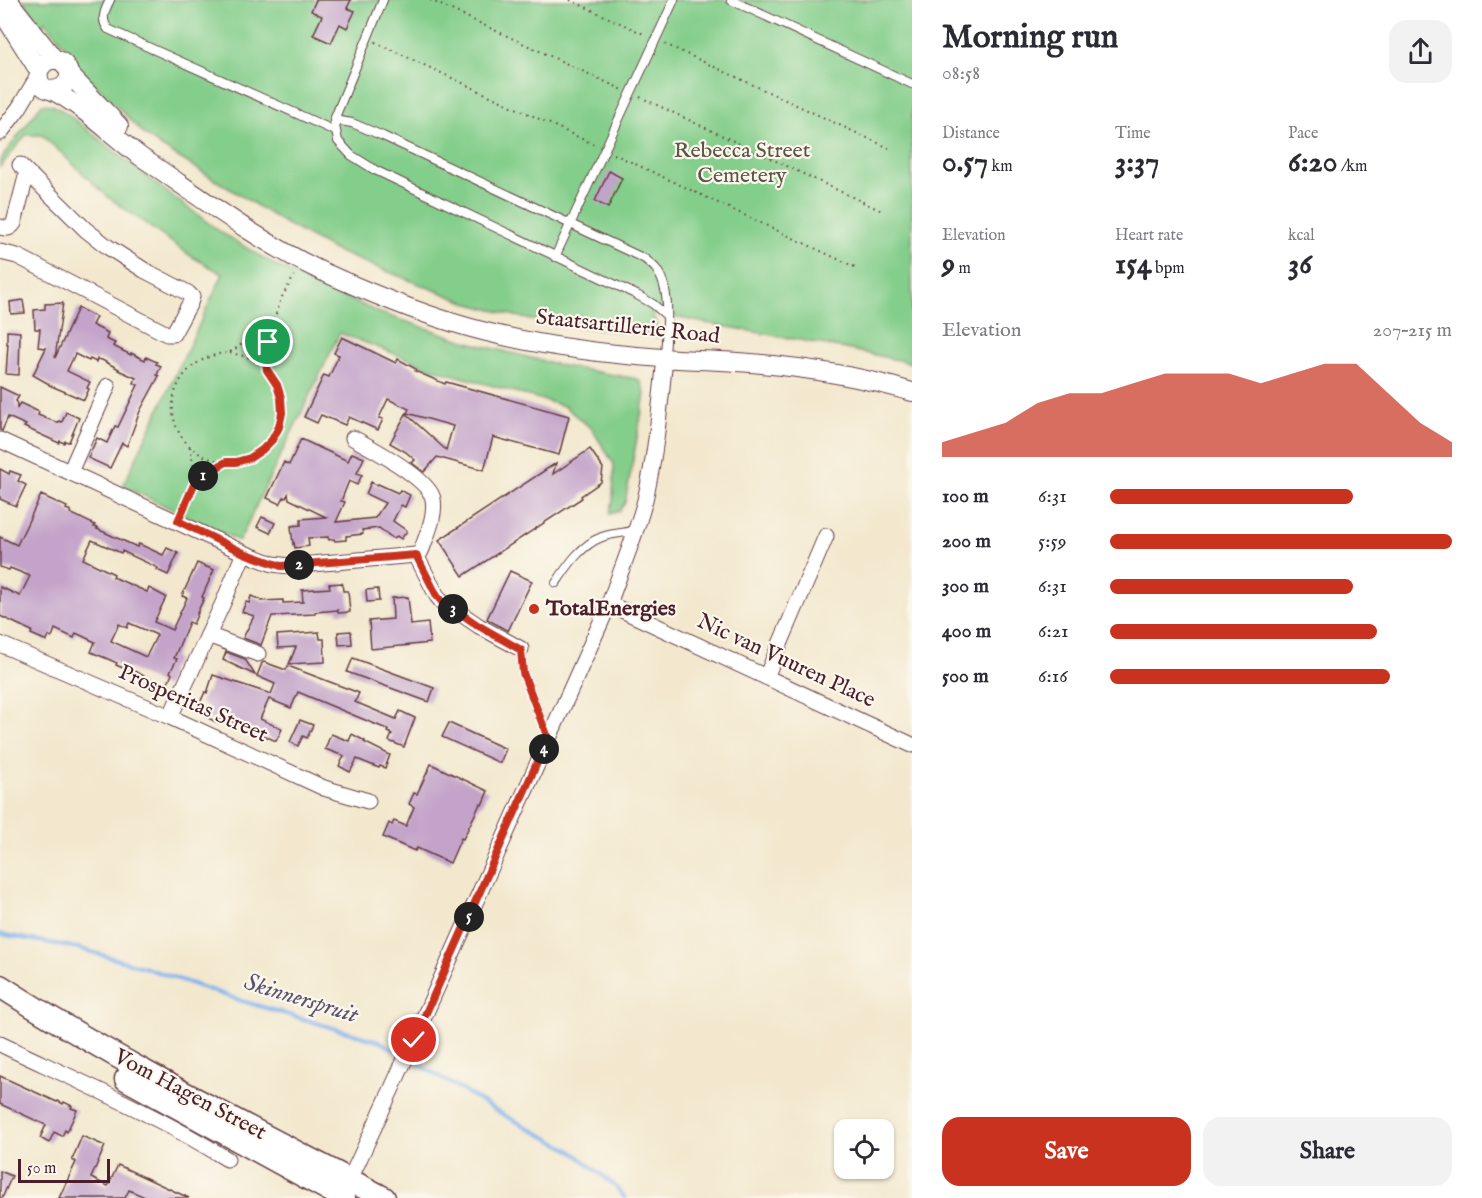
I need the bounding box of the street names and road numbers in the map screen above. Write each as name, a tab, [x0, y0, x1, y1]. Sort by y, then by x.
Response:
street label: Staatsartillerie Road	[535, 303, 722, 351]
street label: Nic van Vuuren Place	[692, 607, 880, 715]
street label: Prosperitas Street	[114, 659, 272, 750]
street label: Vom Hagen Street	[108, 1043, 271, 1147]

